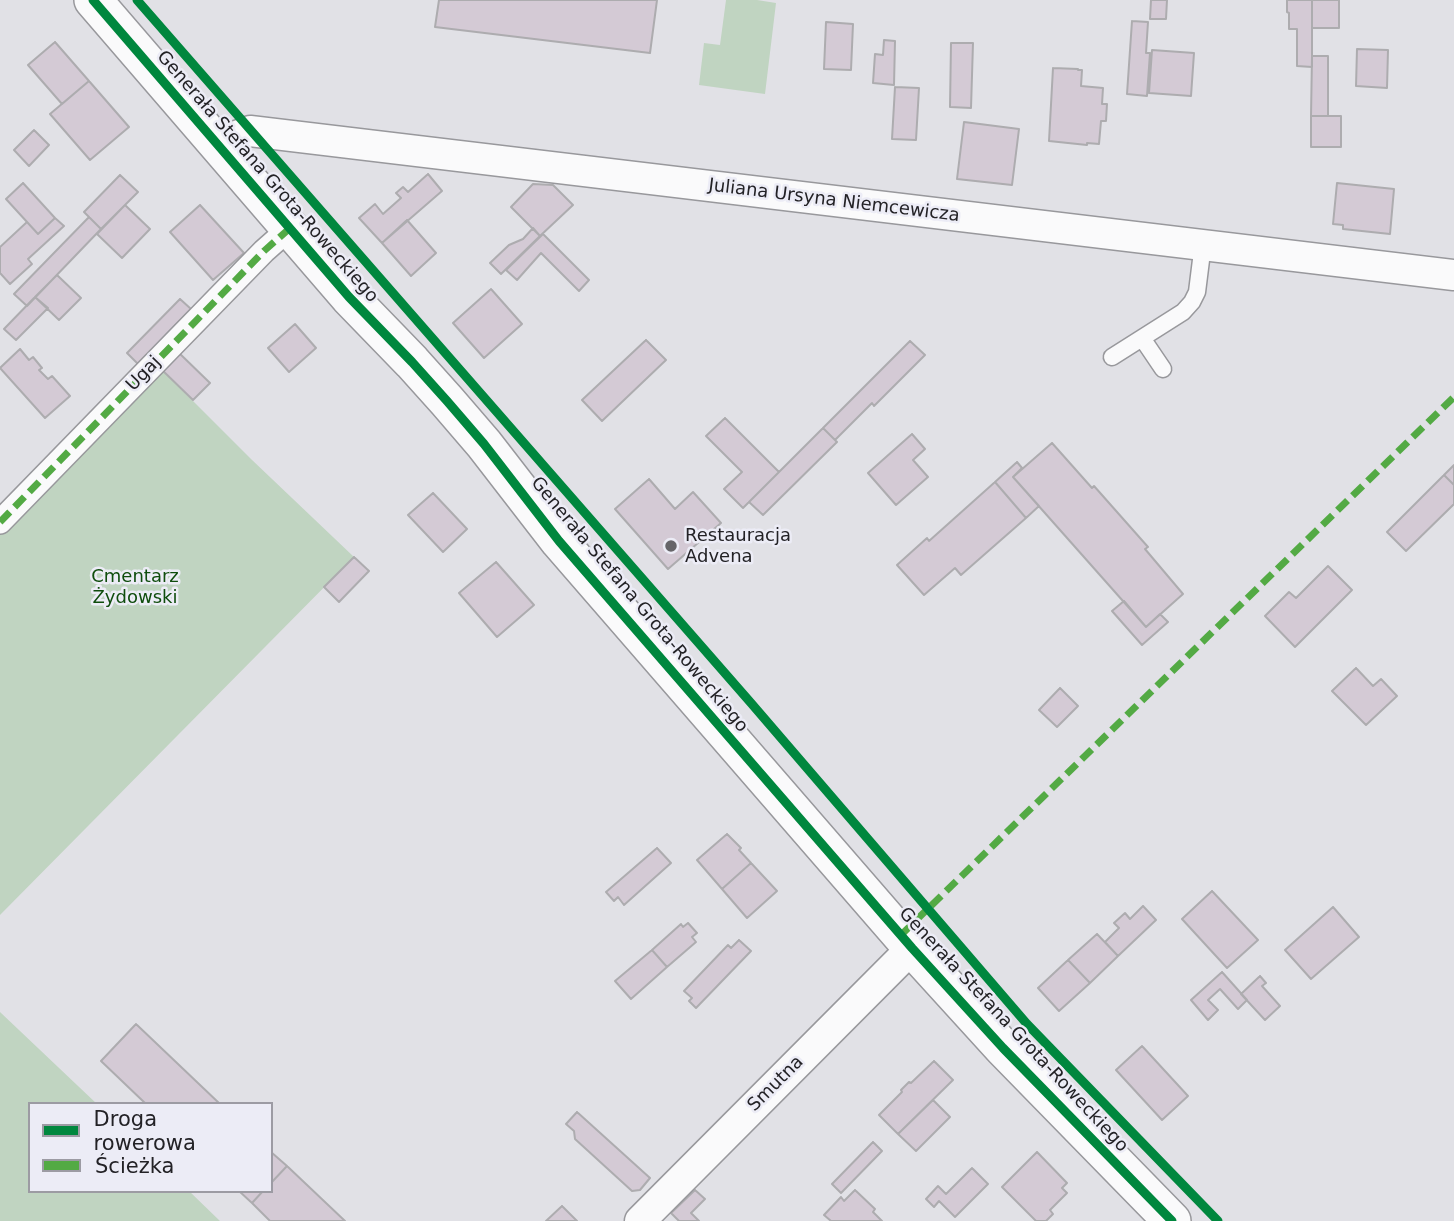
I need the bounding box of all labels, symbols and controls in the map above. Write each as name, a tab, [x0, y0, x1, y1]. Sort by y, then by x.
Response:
street label: Generała Stefana Grota-Roweckiego	[152, 47, 382, 307]
street label: Juliana Ursyna Niemcewicza	[707, 175, 961, 227]
street label: Ugaj	[122, 352, 166, 396]
street label: Generała Stefana Grota-Roweckiego	[526, 473, 752, 737]
place label: Restauracja Advena	[685, 525, 791, 568]
marker: Restauracja Advena	[663, 538, 679, 554]
park label: Cmentarz Żydowski	[91, 566, 179, 608]
street label: Generała Stefana Grota-Roweckiego	[894, 903, 1132, 1157]
street label: Smutna	[744, 1052, 808, 1116]
legend	[28, 1102, 273, 1193]
text: Droga rowerowa	[94, 1107, 196, 1155]
text: Ścieżka	[95, 1154, 174, 1178]

